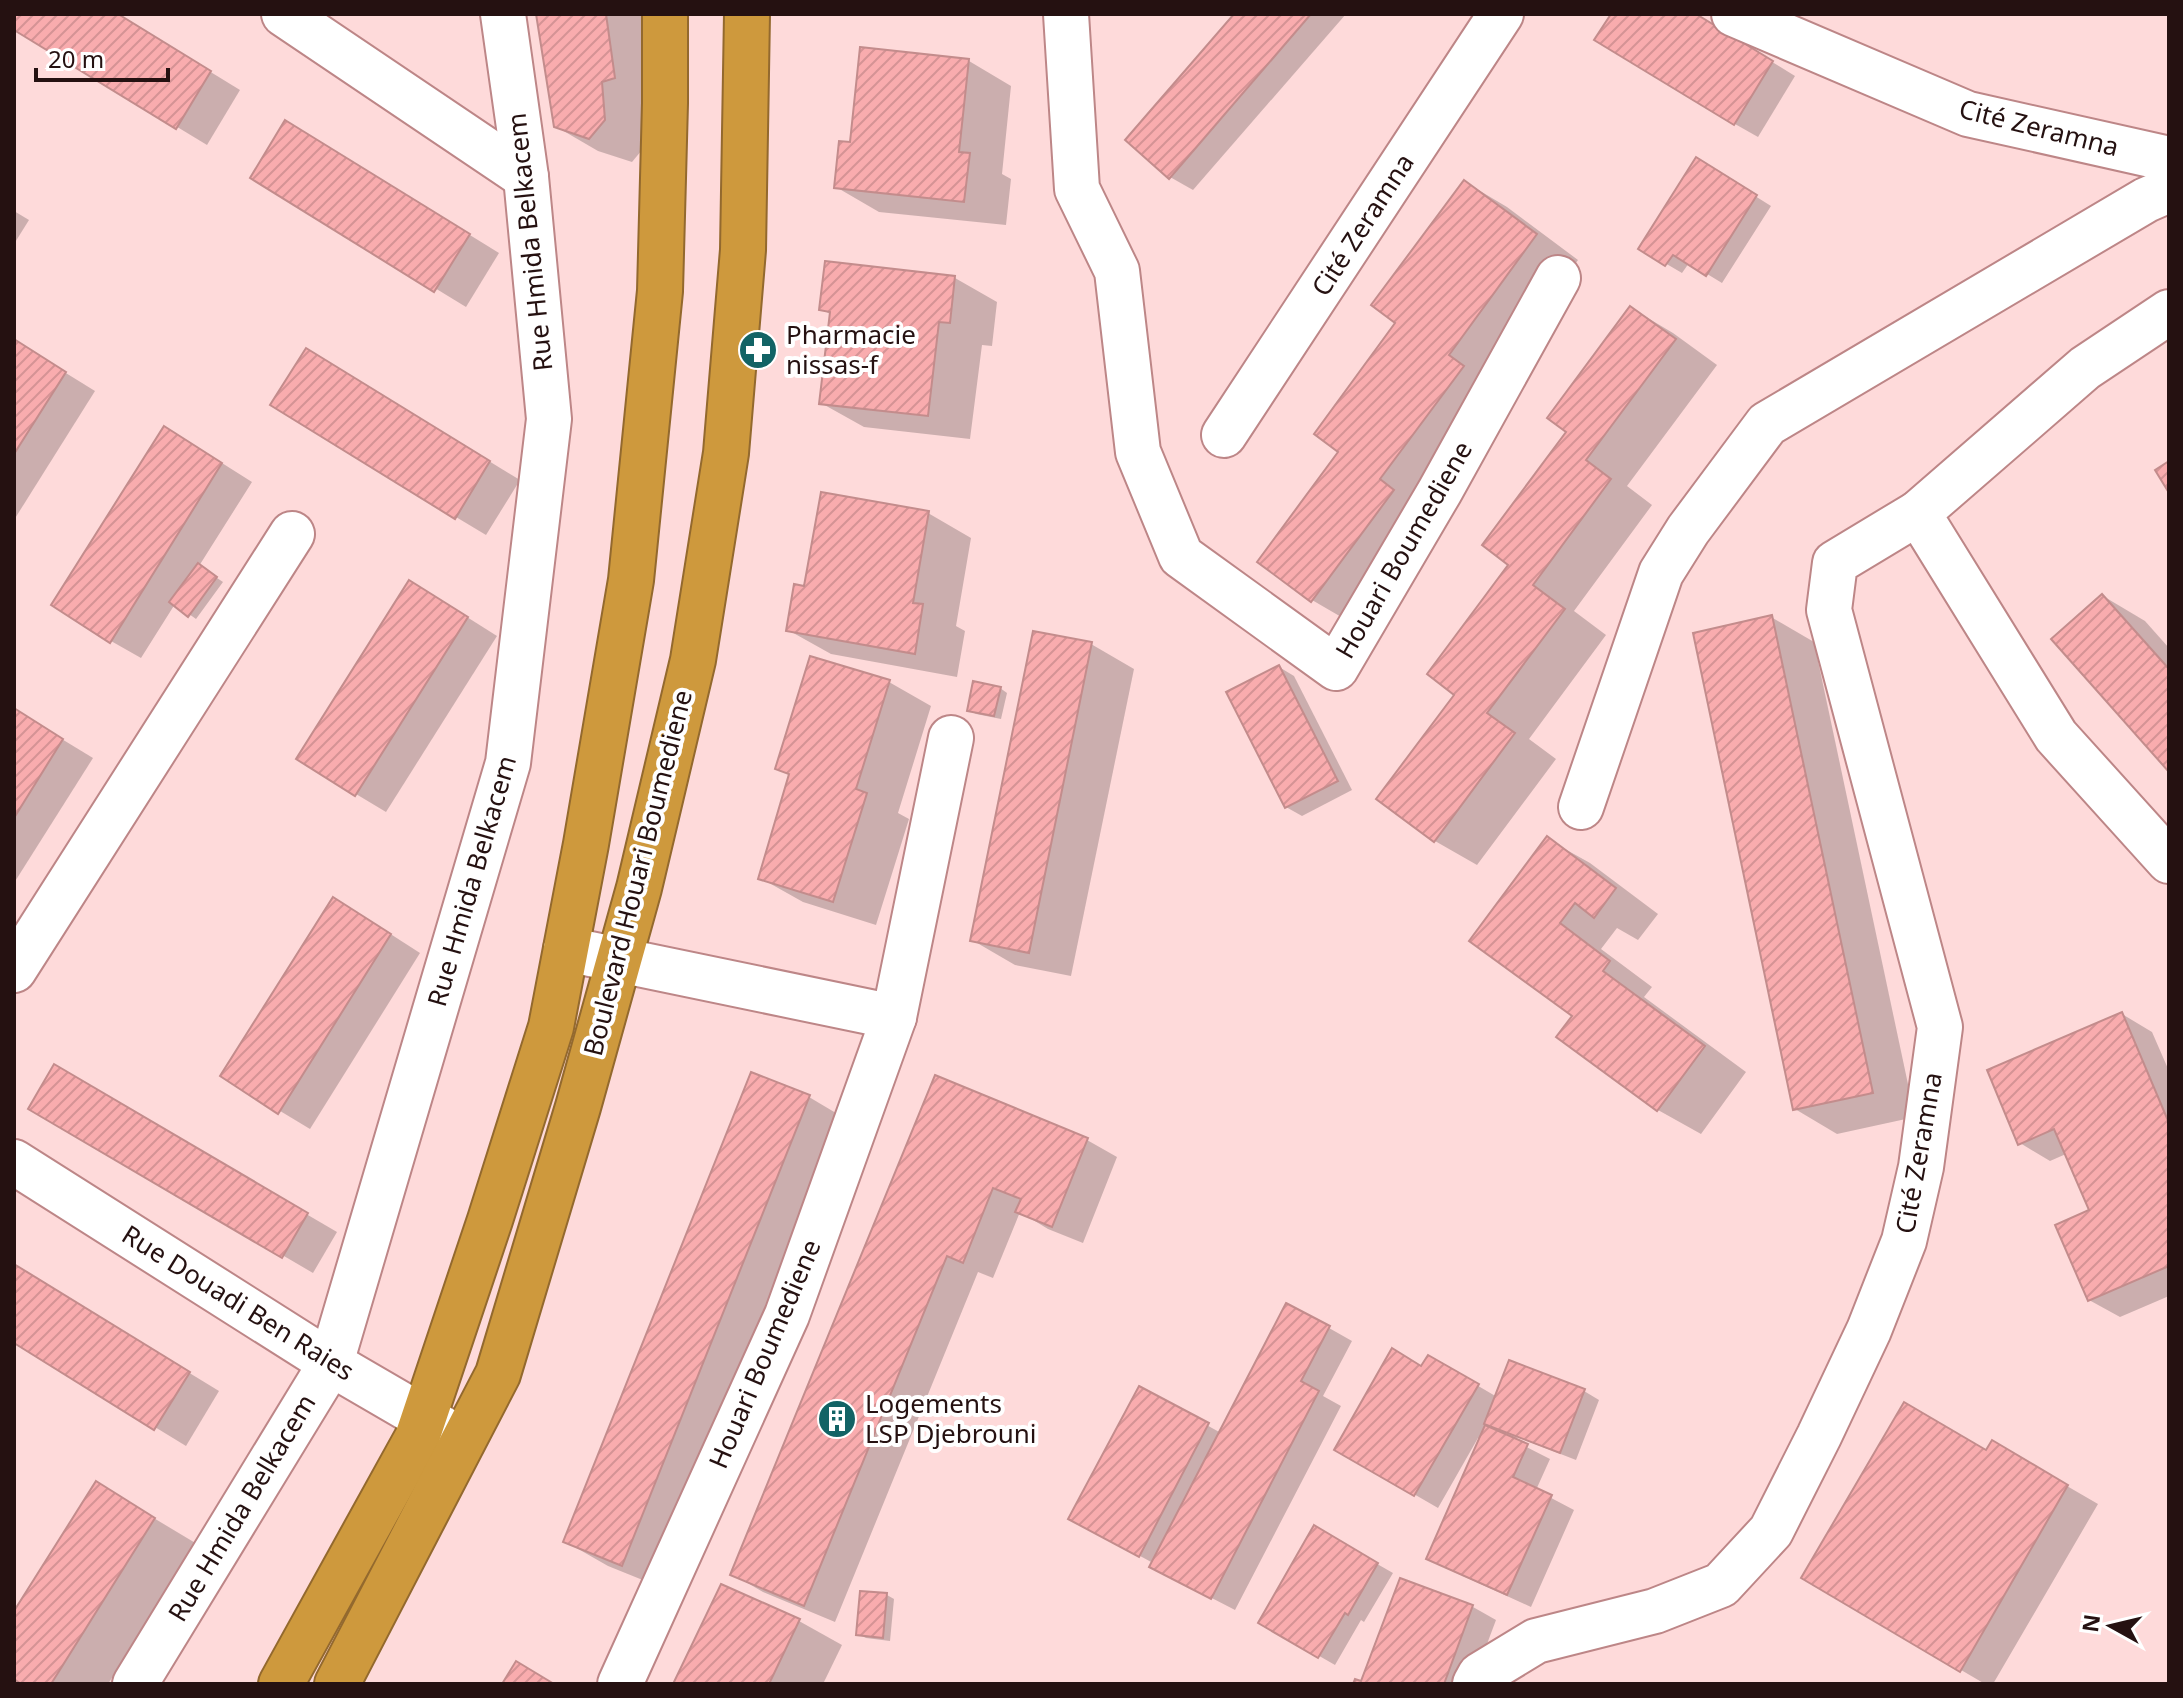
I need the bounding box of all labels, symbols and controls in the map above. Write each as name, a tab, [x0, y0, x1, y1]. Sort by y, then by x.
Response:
scale bar	[36, 32, 168, 82]
text: 20 m	[48, 42, 104, 75]
street label: Cité Zeramna	[1956, 90, 2123, 164]
street label: Rue Hmida Belkacem	[498, 111, 560, 373]
street label: Cité Zeramna	[1303, 146, 1422, 303]
place label: Pharmacie nissas-f	[786, 316, 916, 382]
pharmacy icon: Pharmacie nissas-f	[737, 329, 779, 371]
street label: Houari Boumediene	[1326, 434, 1480, 665]
street label: Boulevard Houari Boumediene	[574, 686, 700, 1059]
street label: Rue Hmida Belkacem	[418, 751, 524, 1010]
street label: Cité Zeramna	[1886, 1069, 1950, 1236]
street label: Rue Douadi Ben Raies	[116, 1216, 361, 1388]
street label: Houari Boumediene	[700, 1234, 829, 1474]
place label: Logements LSP Djebrouni	[865, 1385, 1037, 1451]
street label: Rue Hmida Belkacem	[159, 1387, 323, 1628]
building icon: Logements LSP Djebrouni	[816, 1398, 858, 1440]
north arrow	[2071, 1586, 2151, 1666]
text: N	[2074, 1612, 2106, 1634]

